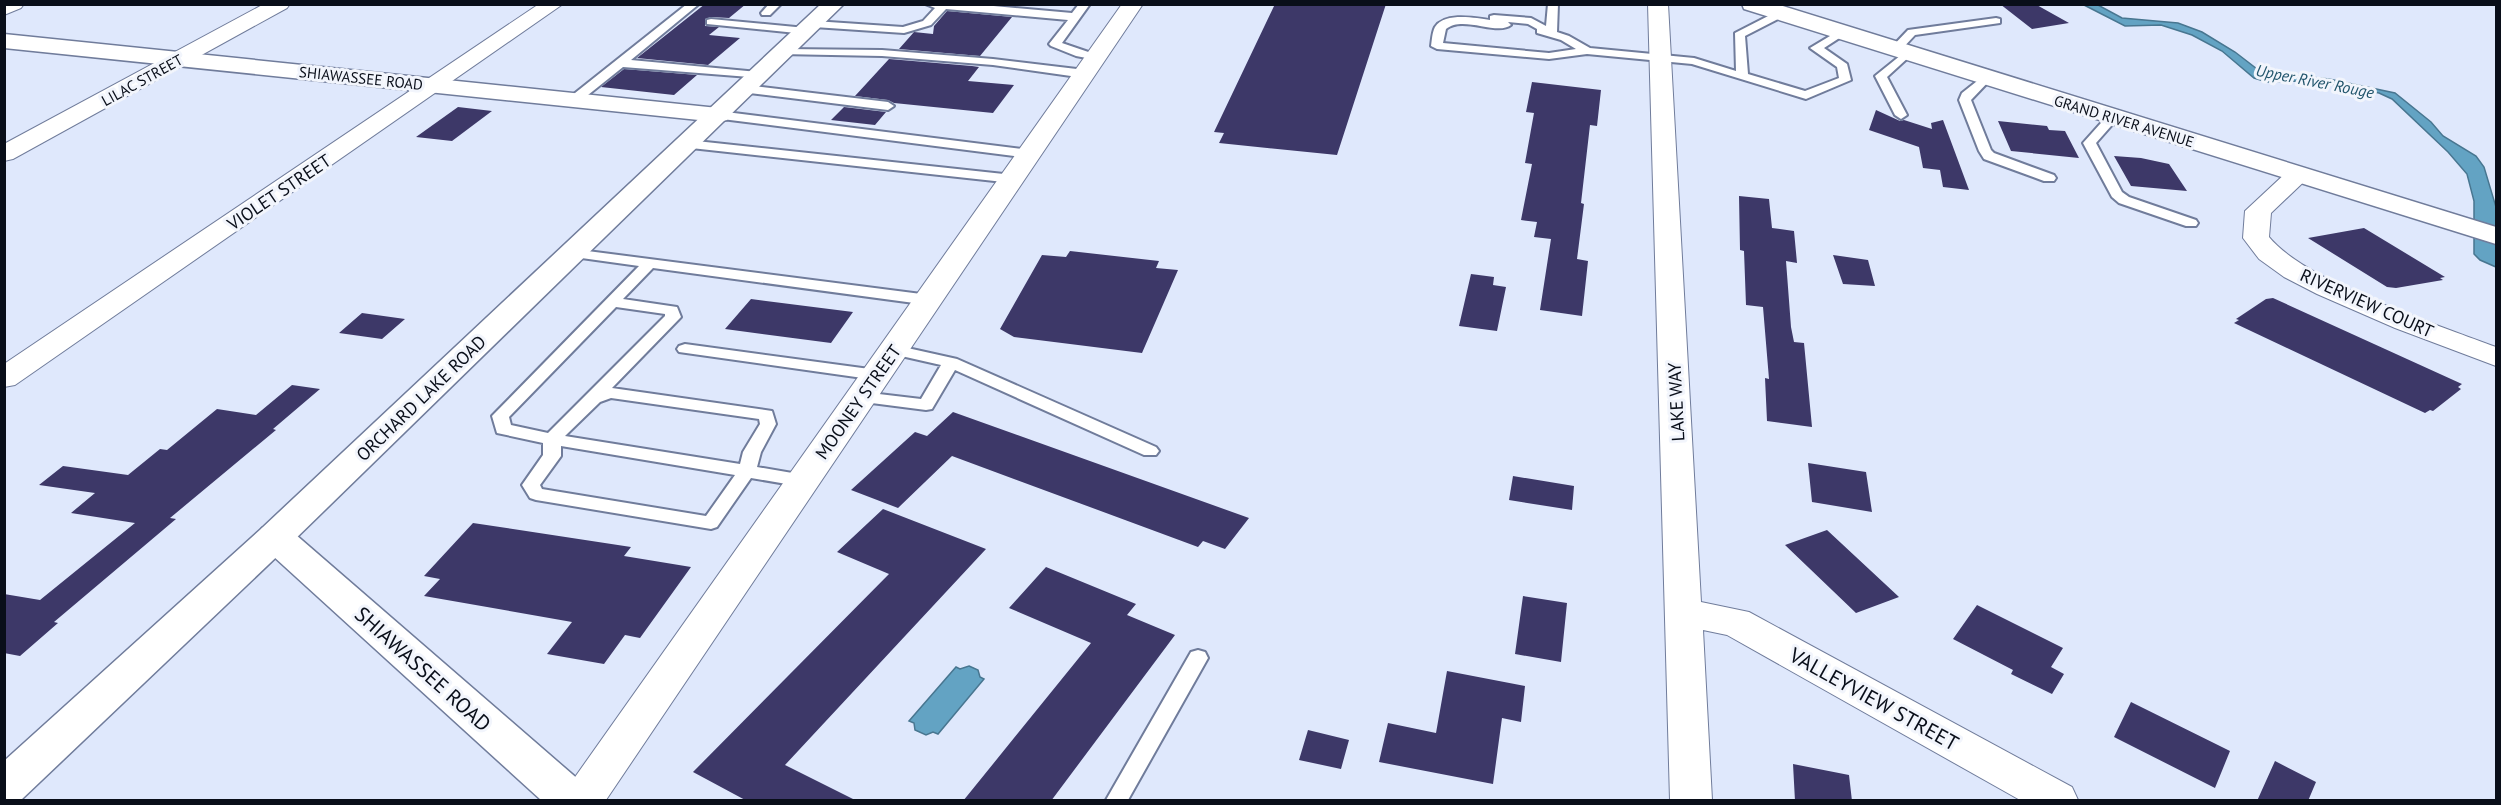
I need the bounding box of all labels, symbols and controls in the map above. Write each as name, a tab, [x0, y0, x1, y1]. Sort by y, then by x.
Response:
street label: LILAC STREET	[98, 50, 187, 110]
water label: Upper River Rouge	[2254, 60, 2376, 102]
street label: SHIAWASSEE ROAD	[298, 62, 424, 94]
street label: GRAND RIVER AVENUE	[2052, 91, 2196, 151]
street label: VIOLET STREET	[222, 149, 335, 236]
street label: RIVERVIEW COURT	[2297, 263, 2437, 343]
street label: ORCHARD LAKE ROAD	[351, 330, 491, 466]
street label: MOONEY STREET	[810, 340, 906, 464]
street label: LAKE WAY	[1662, 362, 1690, 442]
street label: SHIAWASSEE ROAD	[349, 601, 497, 737]
street label: VALLEYVIEW STREET	[1784, 641, 1964, 757]

